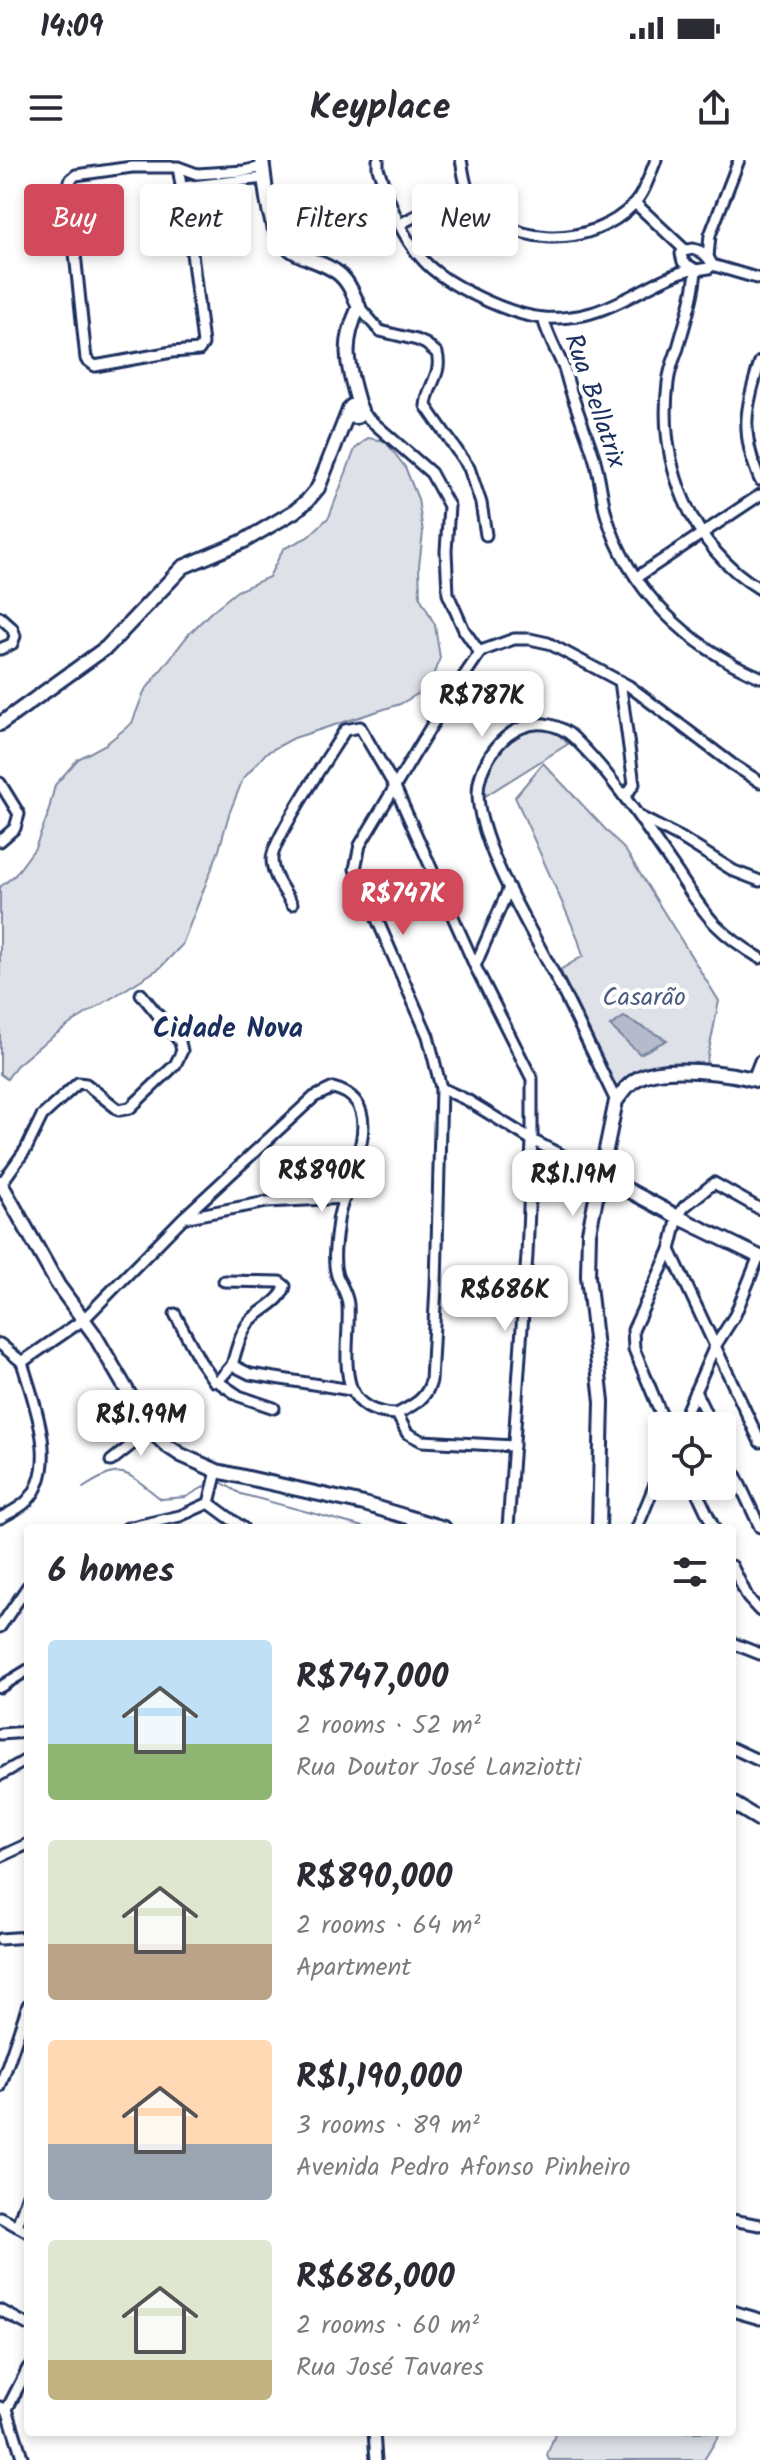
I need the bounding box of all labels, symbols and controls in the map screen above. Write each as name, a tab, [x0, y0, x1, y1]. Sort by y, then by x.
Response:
text: 14:09	[40, 4, 103, 52]
text: Keyplace	[310, 80, 450, 137]
icon: menu	[24, 86, 68, 130]
icon: share	[692, 86, 736, 130]
chip: Buy	[24, 184, 124, 256]
chip: Rent	[140, 184, 251, 256]
chip: Filters	[267, 184, 396, 256]
chip: New	[412, 184, 518, 256]
street label: Rua Bellatrix	[551, 328, 637, 475]
pin: R$787K	[417, 671, 547, 739]
text: R$787K	[439, 676, 525, 718]
pin: R$747K	[338, 869, 468, 937]
text: R$747K	[360, 874, 446, 916]
park label: Casarão	[602, 977, 686, 1019]
district label: Cidade Nova	[153, 1007, 303, 1052]
pin: R$890K	[257, 1146, 387, 1214]
pin: R$1.19M	[499, 1150, 647, 1218]
text: R$890K	[278, 1151, 366, 1193]
text: R$1.19M	[530, 1155, 616, 1197]
pin: R$686K	[440, 1265, 570, 1333]
text: R$686K	[460, 1270, 550, 1312]
pin: R$1.99M	[67, 1390, 215, 1458]
text: R$1.99M	[95, 1395, 187, 1437]
map controls	[648, 1412, 736, 1500]
button: locate	[648, 1412, 736, 1500]
text: 6 homes	[48, 1545, 174, 1599]
icon: filters	[668, 1550, 712, 1594]
text: R$747,000	[296, 1651, 448, 1705]
icon: home	[112, 1672, 208, 1768]
text: 2 rooms · 52 m²	[296, 1705, 481, 1747]
text: Rua Doutor José Lanziotti	[296, 1747, 581, 1789]
text: R$890,000	[296, 1851, 453, 1905]
icon: home	[112, 1872, 208, 1968]
text: 2 rooms · 64 m²	[296, 1905, 480, 1947]
text: Apartment	[296, 1947, 411, 1989]
text: R$1,190,000	[296, 2051, 462, 2105]
icon: home	[112, 2072, 208, 2168]
text: 3 rooms · 89 m²	[296, 2105, 480, 2147]
text: Avenida Pedro Afonso Pinheiro	[296, 2147, 631, 2189]
text: R$686,000	[296, 2251, 455, 2305]
icon: home	[112, 2272, 208, 2368]
text: 2 rooms · 60 m²	[296, 2305, 479, 2347]
text: Rua José Tavares	[296, 2347, 484, 2389]

